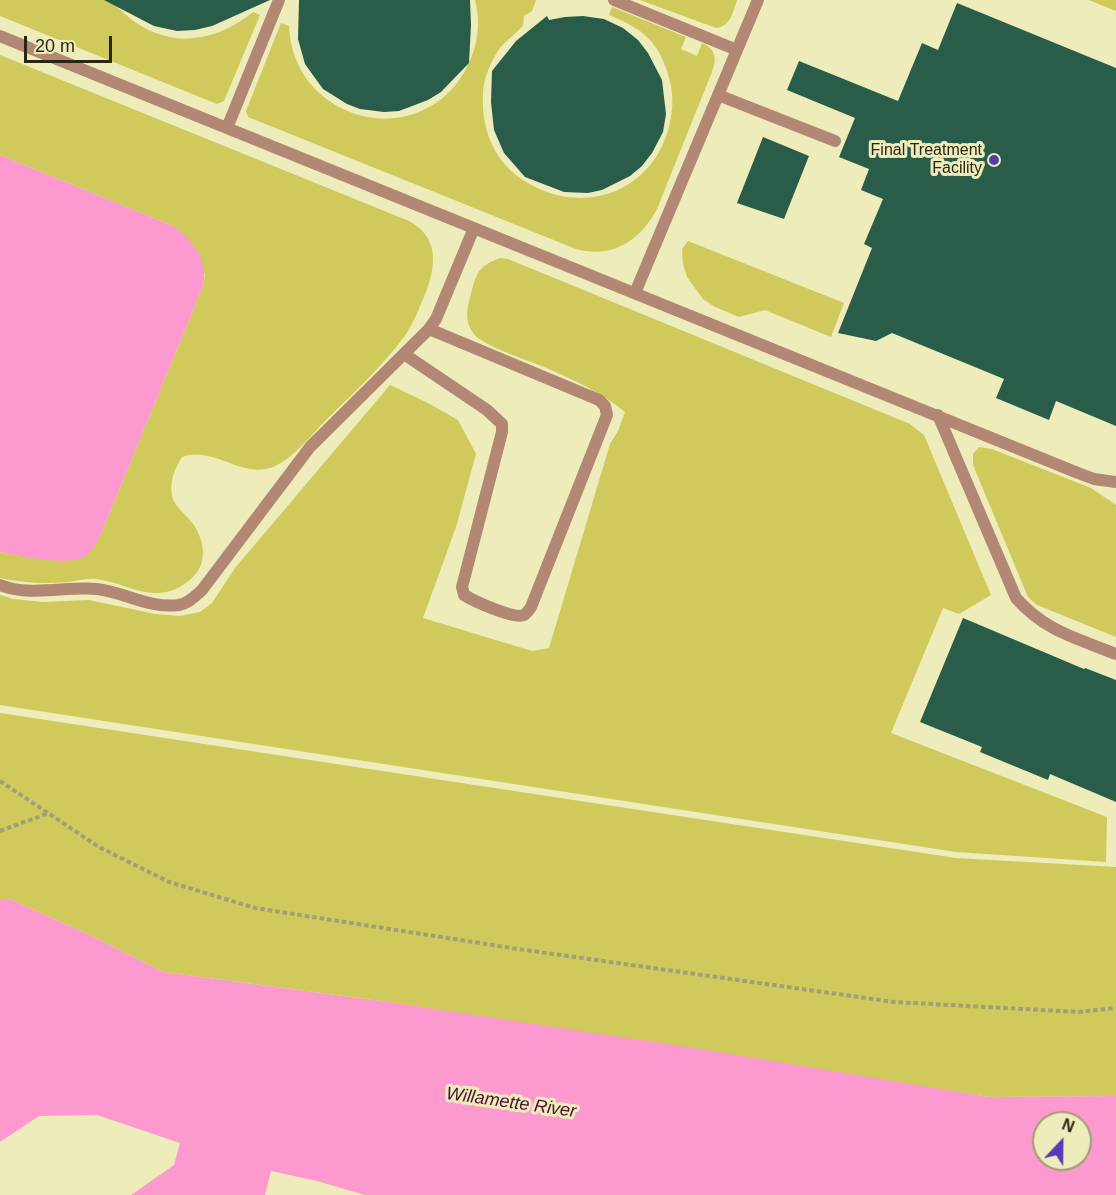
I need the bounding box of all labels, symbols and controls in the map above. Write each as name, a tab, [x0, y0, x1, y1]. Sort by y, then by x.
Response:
scale bar	[27, 24, 116, 62]
text: 20 m	[35, 36, 75, 56]
place label: Final Treatment Facility	[871, 141, 982, 179]
marker: Final Treatment Facility	[987, 153, 1001, 167]
water label: Willamette River	[445, 1083, 577, 1123]
north arrow	[1032, 1111, 1092, 1171]
text: N	[1060, 1116, 1077, 1136]

